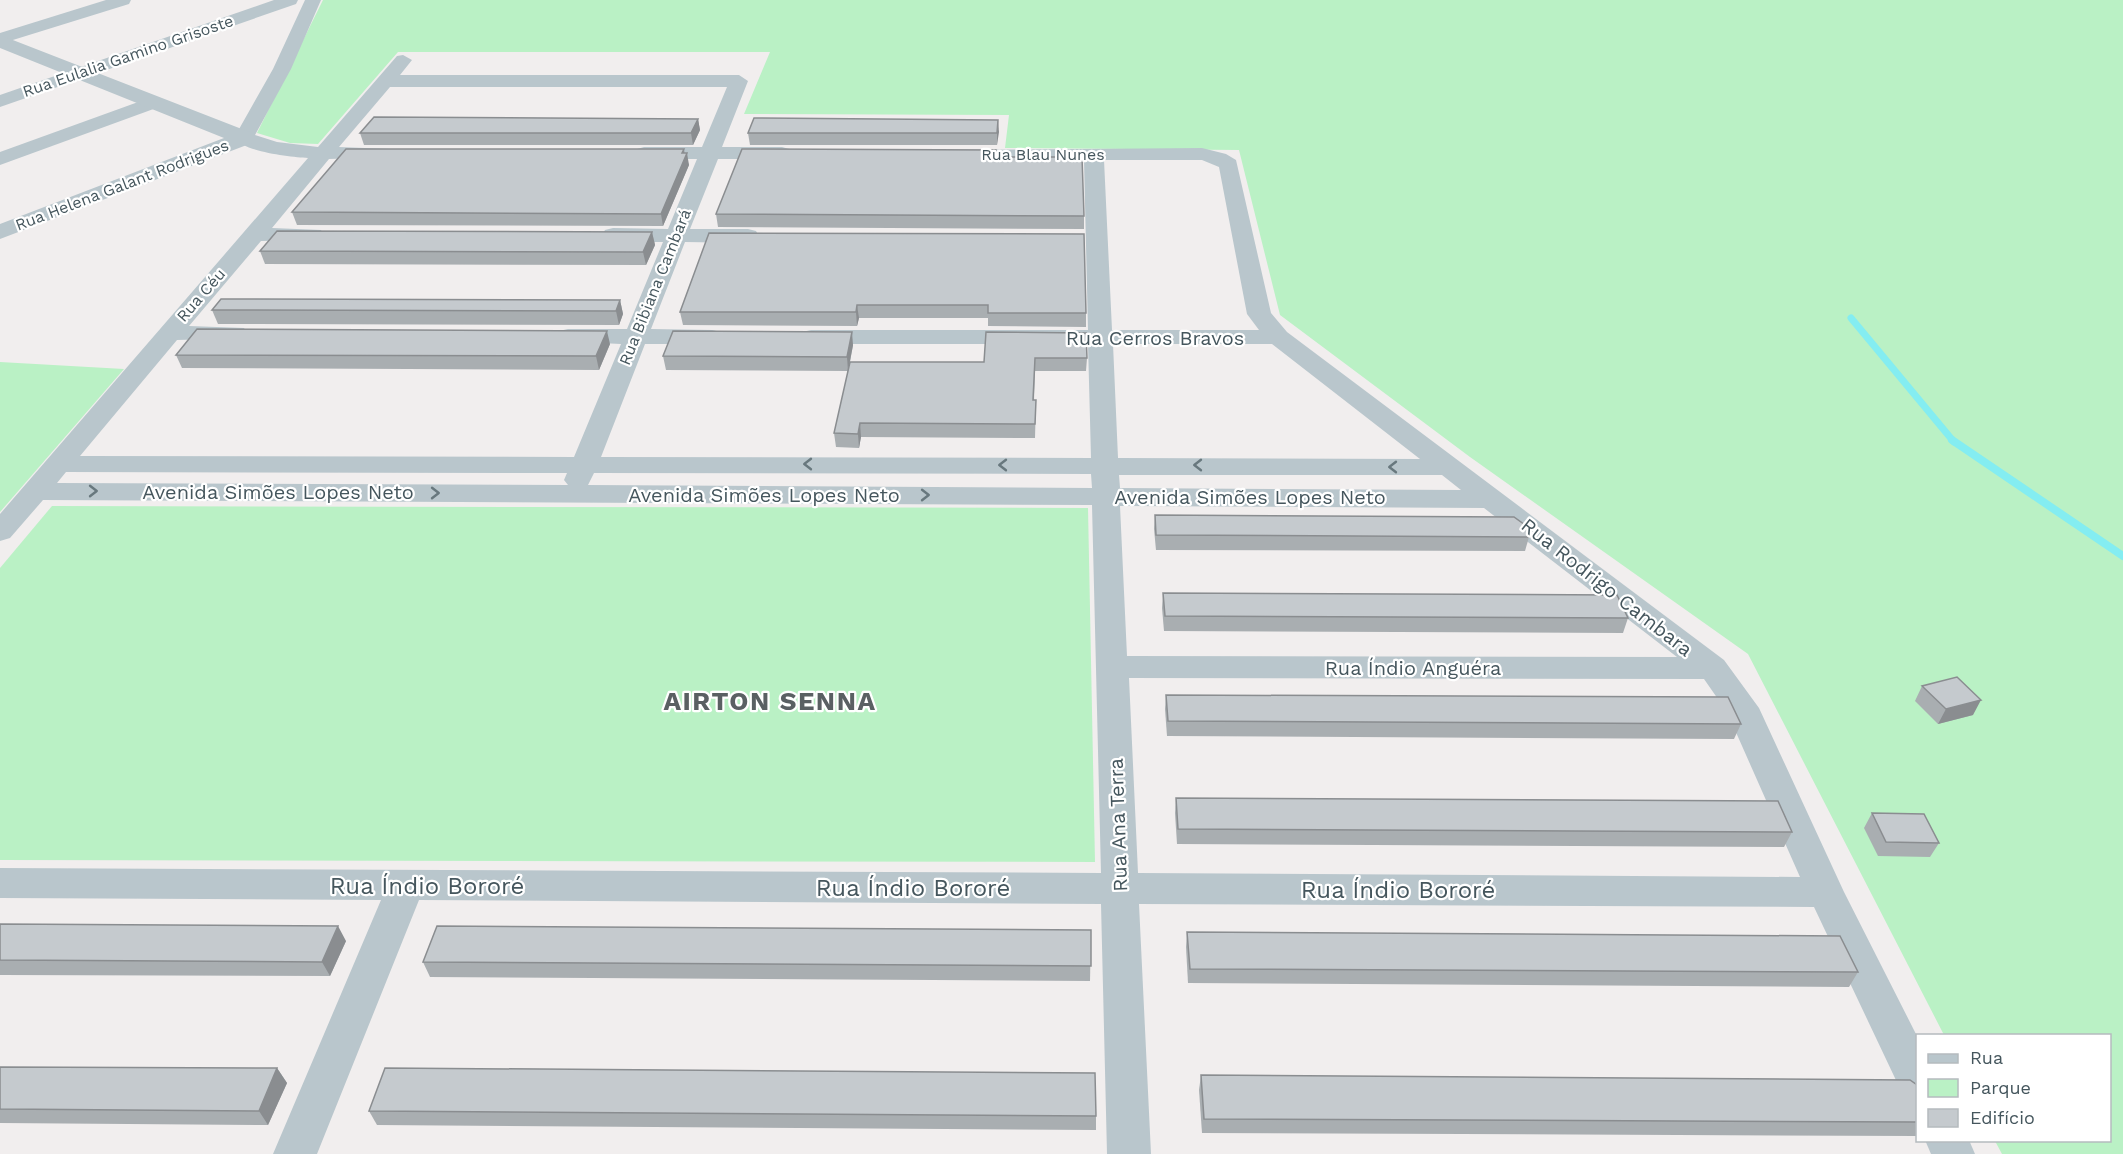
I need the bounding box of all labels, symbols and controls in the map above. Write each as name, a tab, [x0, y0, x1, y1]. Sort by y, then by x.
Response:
street label: Rua Eulalia Gamino Grisoste	[20, 11, 236, 101]
street label: Rua Helena Galant Rodrigues	[13, 135, 231, 235]
street label: Rua Blau Nunes	[981, 145, 1105, 164]
street label: Rua Bibiana Cambará	[615, 206, 695, 368]
street label: Rua Céu	[173, 264, 229, 326]
street label: Rua Cerros Bravos	[1066, 326, 1244, 350]
one-way arrow	[804, 458, 813, 470]
one-way arrow	[999, 459, 1008, 471]
one-way arrow	[1194, 459, 1203, 471]
one-way arrow	[1389, 461, 1398, 473]
street label: Avenida Simões Lopes Neto	[142, 480, 414, 504]
street label: Avenida Simões Lopes Neto	[628, 483, 900, 507]
one-way arrow	[89, 485, 98, 497]
street label: Avenida Simões Lopes Neto	[1114, 485, 1386, 509]
one-way arrow	[431, 487, 440, 499]
one-way arrow	[920, 489, 929, 501]
street label: Rua Rodrigo Cambara	[1517, 513, 1697, 661]
street label: Rua Índio Anguéra	[1325, 656, 1501, 680]
district label: AIRTON SENNA	[663, 686, 877, 716]
street label: Rua Ana Terra	[1104, 758, 1132, 892]
street label: Rua Índio Bororé	[330, 872, 524, 900]
street label: Rua Índio Bororé	[816, 874, 1010, 902]
street label: Rua Índio Bororé	[1301, 876, 1495, 904]
legend	[1916, 1034, 2111, 1142]
text: Rua	[1970, 1047, 2003, 1068]
text: Parque	[1970, 1077, 2031, 1098]
text: Edifício	[1970, 1107, 2035, 1128]

